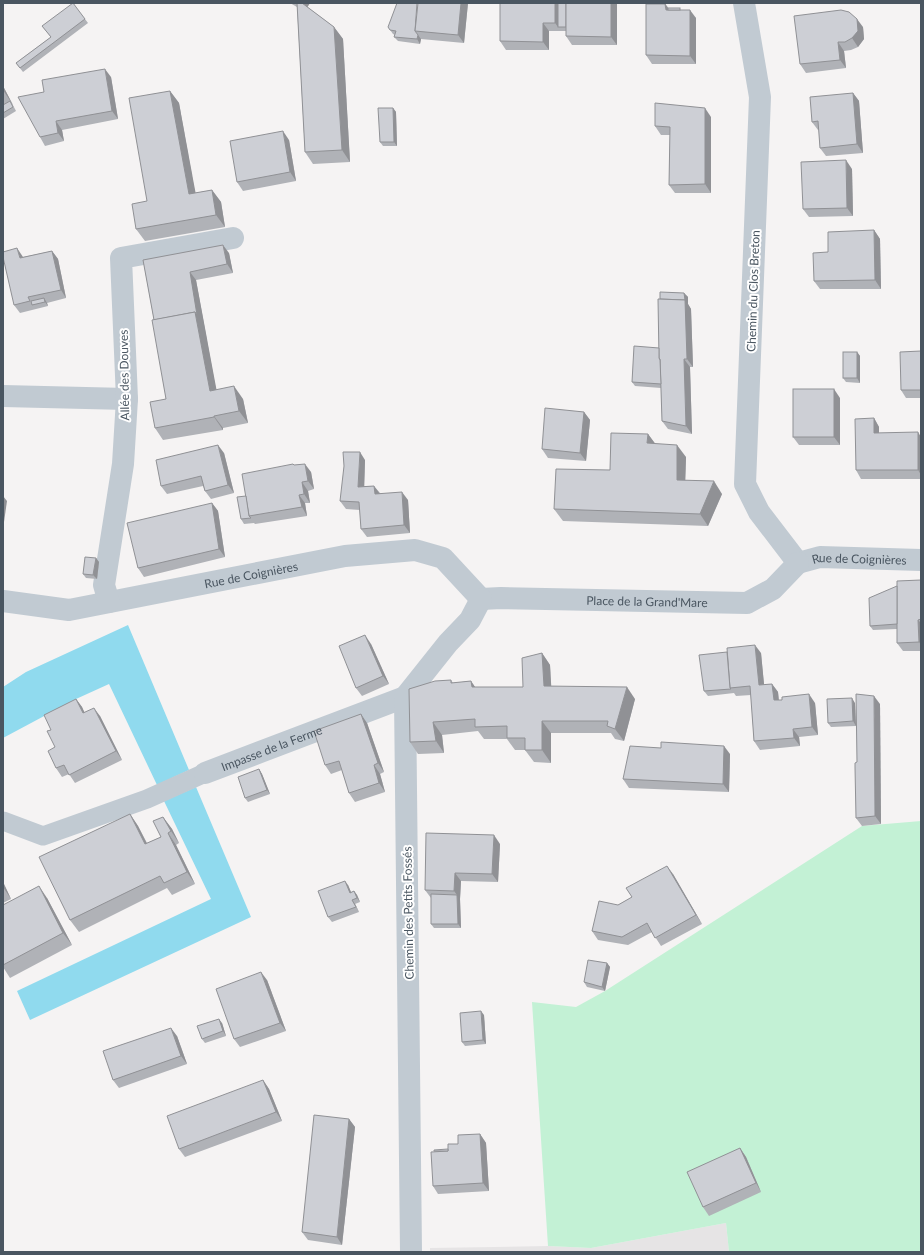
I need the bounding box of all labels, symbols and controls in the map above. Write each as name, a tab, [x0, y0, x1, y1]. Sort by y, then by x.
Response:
street label: Chemin du Clos Breton	[743, 230, 763, 352]
street label: Allée des Douves	[116, 329, 132, 421]
street label: Rue de Coignières	[810, 549, 907, 567]
street label: Rue de Coignières	[203, 558, 299, 591]
street label: Place de la Grand'Mare	[586, 592, 708, 610]
street label: Impasse de la Ferme	[219, 722, 324, 774]
street label: Chemin des Petits Fossés	[399, 846, 417, 980]

